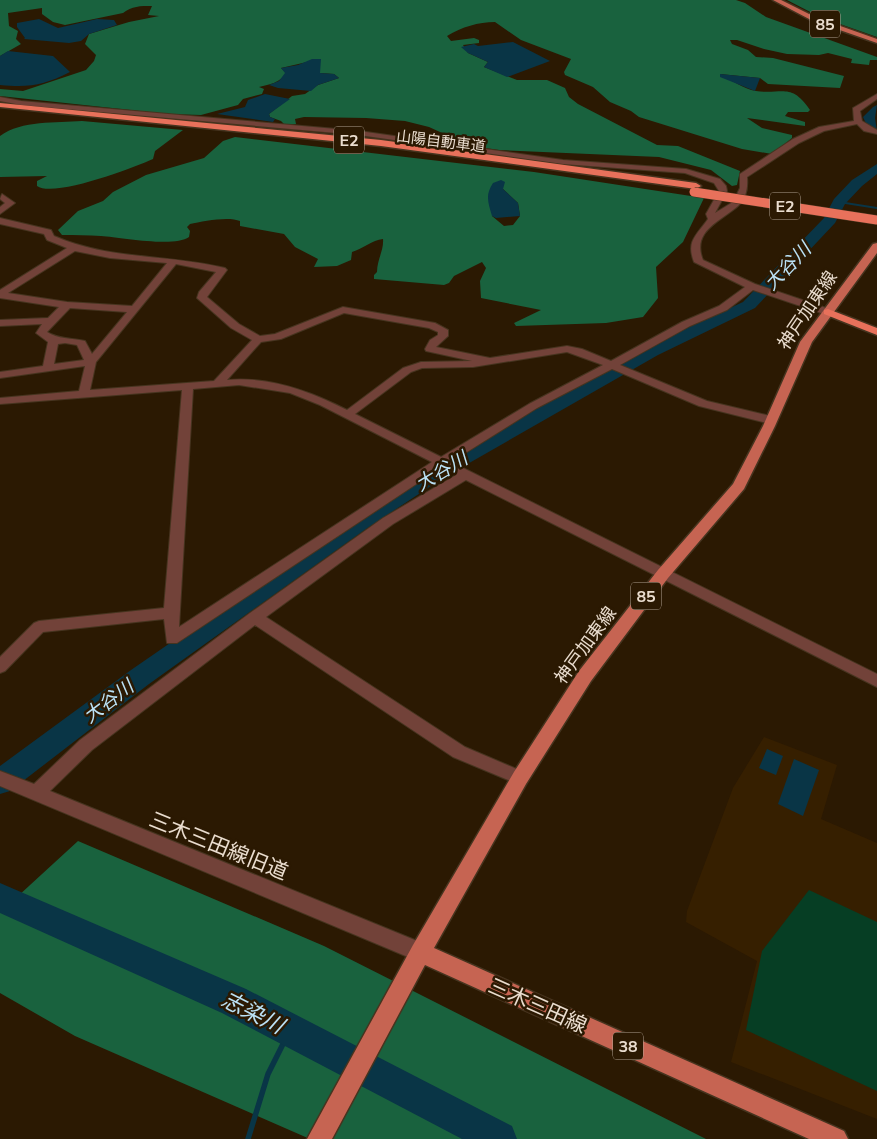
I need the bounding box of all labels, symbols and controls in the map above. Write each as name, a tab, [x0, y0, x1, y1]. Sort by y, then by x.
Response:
road number: 85	[810, 10, 840, 38]
road number: E2	[334, 126, 364, 154]
street label: 山陽自動車道	[395, 126, 487, 156]
road number: E2	[770, 192, 800, 220]
water label: 大谷川	[759, 236, 817, 295]
street label: 神戸加東線	[772, 266, 842, 354]
water label: 大谷川	[410, 445, 473, 496]
road number: 85	[631, 582, 661, 610]
street label: 神戸加東線	[549, 602, 621, 688]
water label: 大谷川	[78, 673, 140, 728]
street label: 三木三田線旧道	[146, 805, 292, 885]
street label: 三木三田線	[485, 972, 591, 1038]
water label: 志染川	[217, 985, 291, 1040]
road number: 38	[613, 1032, 643, 1060]

